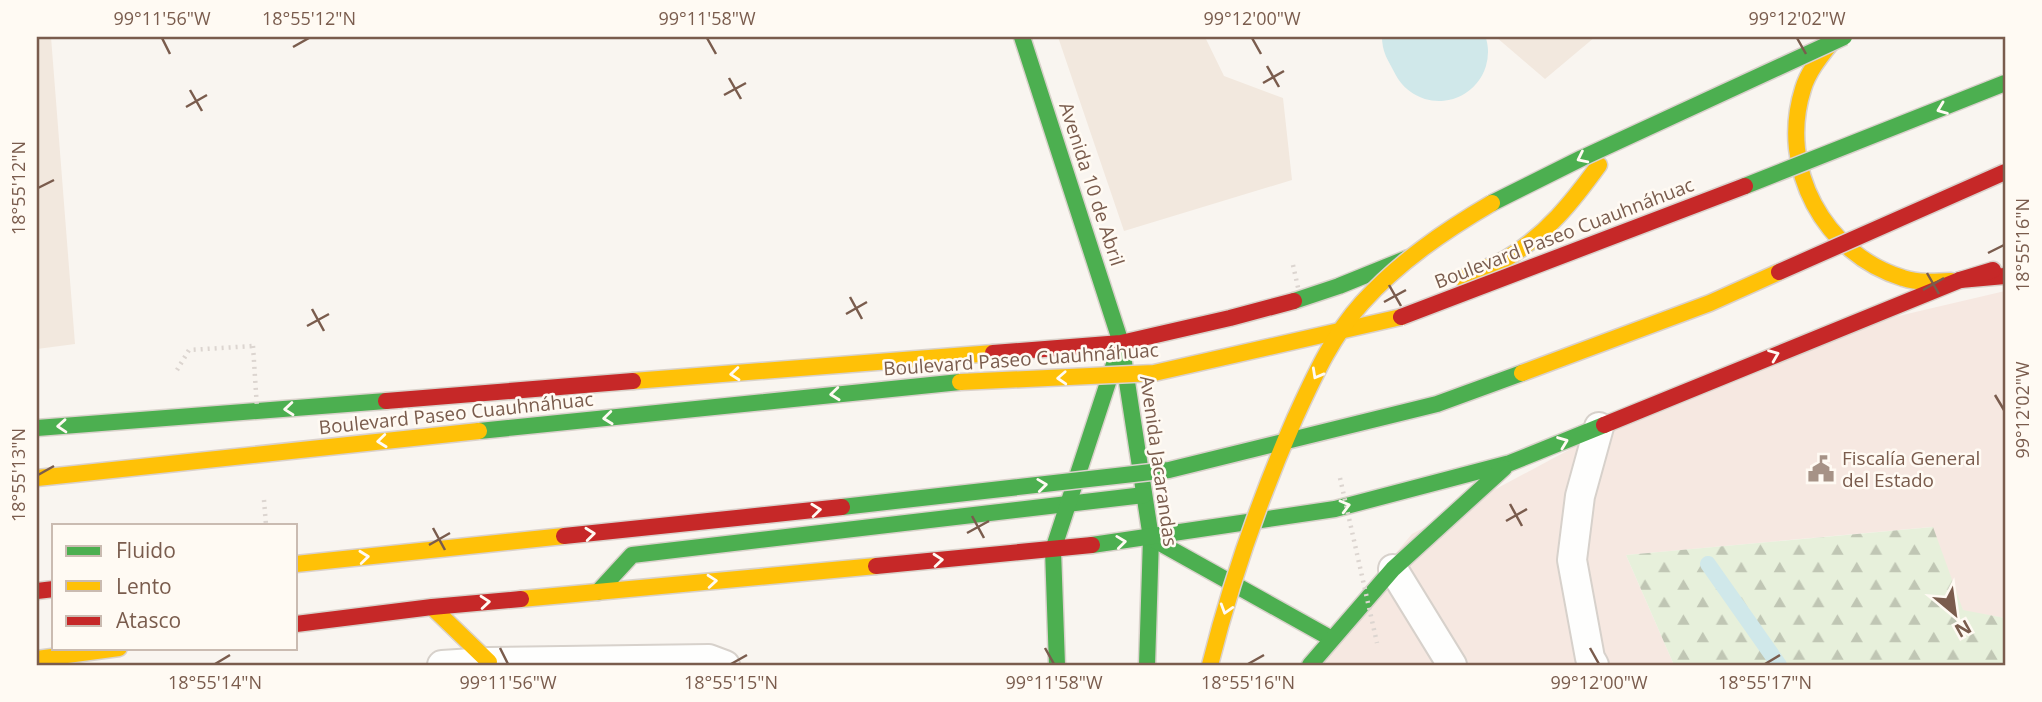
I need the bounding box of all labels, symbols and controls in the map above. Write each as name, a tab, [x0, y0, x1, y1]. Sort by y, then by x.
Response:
text: 99°11'56"W	[113, 6, 211, 30]
text: 18°55'12"N	[262, 6, 356, 30]
text: 99°11'58"W	[658, 6, 756, 30]
text: 99°12'00"W	[1203, 6, 1301, 30]
text: 99°12'02"W	[1748, 6, 1846, 30]
street label: Avenida 10 de Abril	[1053, 99, 1131, 269]
one-way arrow	[1937, 100, 1949, 114]
text: 18°55'12"N	[6, 141, 30, 235]
one-way arrow	[1577, 150, 1589, 164]
street label: Boulevard Paseo Cuauhnáhuac	[1431, 171, 1697, 295]
text: 18°55'16"N	[2010, 198, 2034, 292]
street label: Boulevard Paseo Cuauhnáhuac	[882, 336, 1160, 382]
one-way arrow	[1767, 350, 1779, 364]
text: 99°12'02"W	[2010, 361, 2034, 459]
one-way arrow	[730, 366, 741, 381]
one-way arrow	[1312, 367, 1325, 380]
one-way arrow	[1056, 370, 1067, 385]
street label: Avenida Jacarandas	[1134, 374, 1184, 548]
street label: Boulevard Paseo Cuauhnáhuac	[317, 386, 595, 440]
one-way arrow	[829, 386, 840, 401]
one-way arrow	[283, 401, 294, 416]
one-way arrow	[603, 410, 614, 425]
one-way arrow	[56, 418, 67, 433]
text: 18°55'13"N	[6, 428, 30, 522]
one-way arrow	[376, 434, 388, 449]
one-way arrow	[1557, 436, 1569, 450]
place label: Fiscalía General del Estado	[1842, 445, 1980, 493]
public building icon: Fiscalía General del Estado	[1806, 454, 1836, 484]
one-way arrow	[1036, 478, 1048, 493]
one-way arrow	[1339, 500, 1351, 514]
one-way arrow	[811, 503, 822, 518]
legend	[52, 524, 298, 650]
one-way arrow	[584, 526, 596, 541]
one-way arrow	[1115, 534, 1126, 549]
text: Fluido	[116, 536, 176, 564]
one-way arrow	[358, 550, 369, 565]
one-way arrow	[932, 553, 944, 568]
text: Lento	[116, 572, 172, 600]
one-way arrow	[706, 574, 717, 589]
north arrow	[1920, 580, 1990, 650]
one-way arrow	[480, 595, 491, 610]
one-way arrow	[1219, 603, 1234, 615]
text: Atasco	[116, 606, 181, 634]
text: N	[1950, 614, 1976, 644]
text: 18°55'14"N	[168, 670, 262, 694]
text: 99°11'56"W	[459, 670, 557, 694]
text: 18°55'15"N	[684, 670, 778, 694]
text: 99°11'58"W	[1005, 670, 1103, 694]
text: 18°55'16"N	[1201, 670, 1295, 694]
text: 99°12'00"W	[1550, 670, 1648, 694]
text: 18°55'17"N	[1718, 670, 1812, 694]

